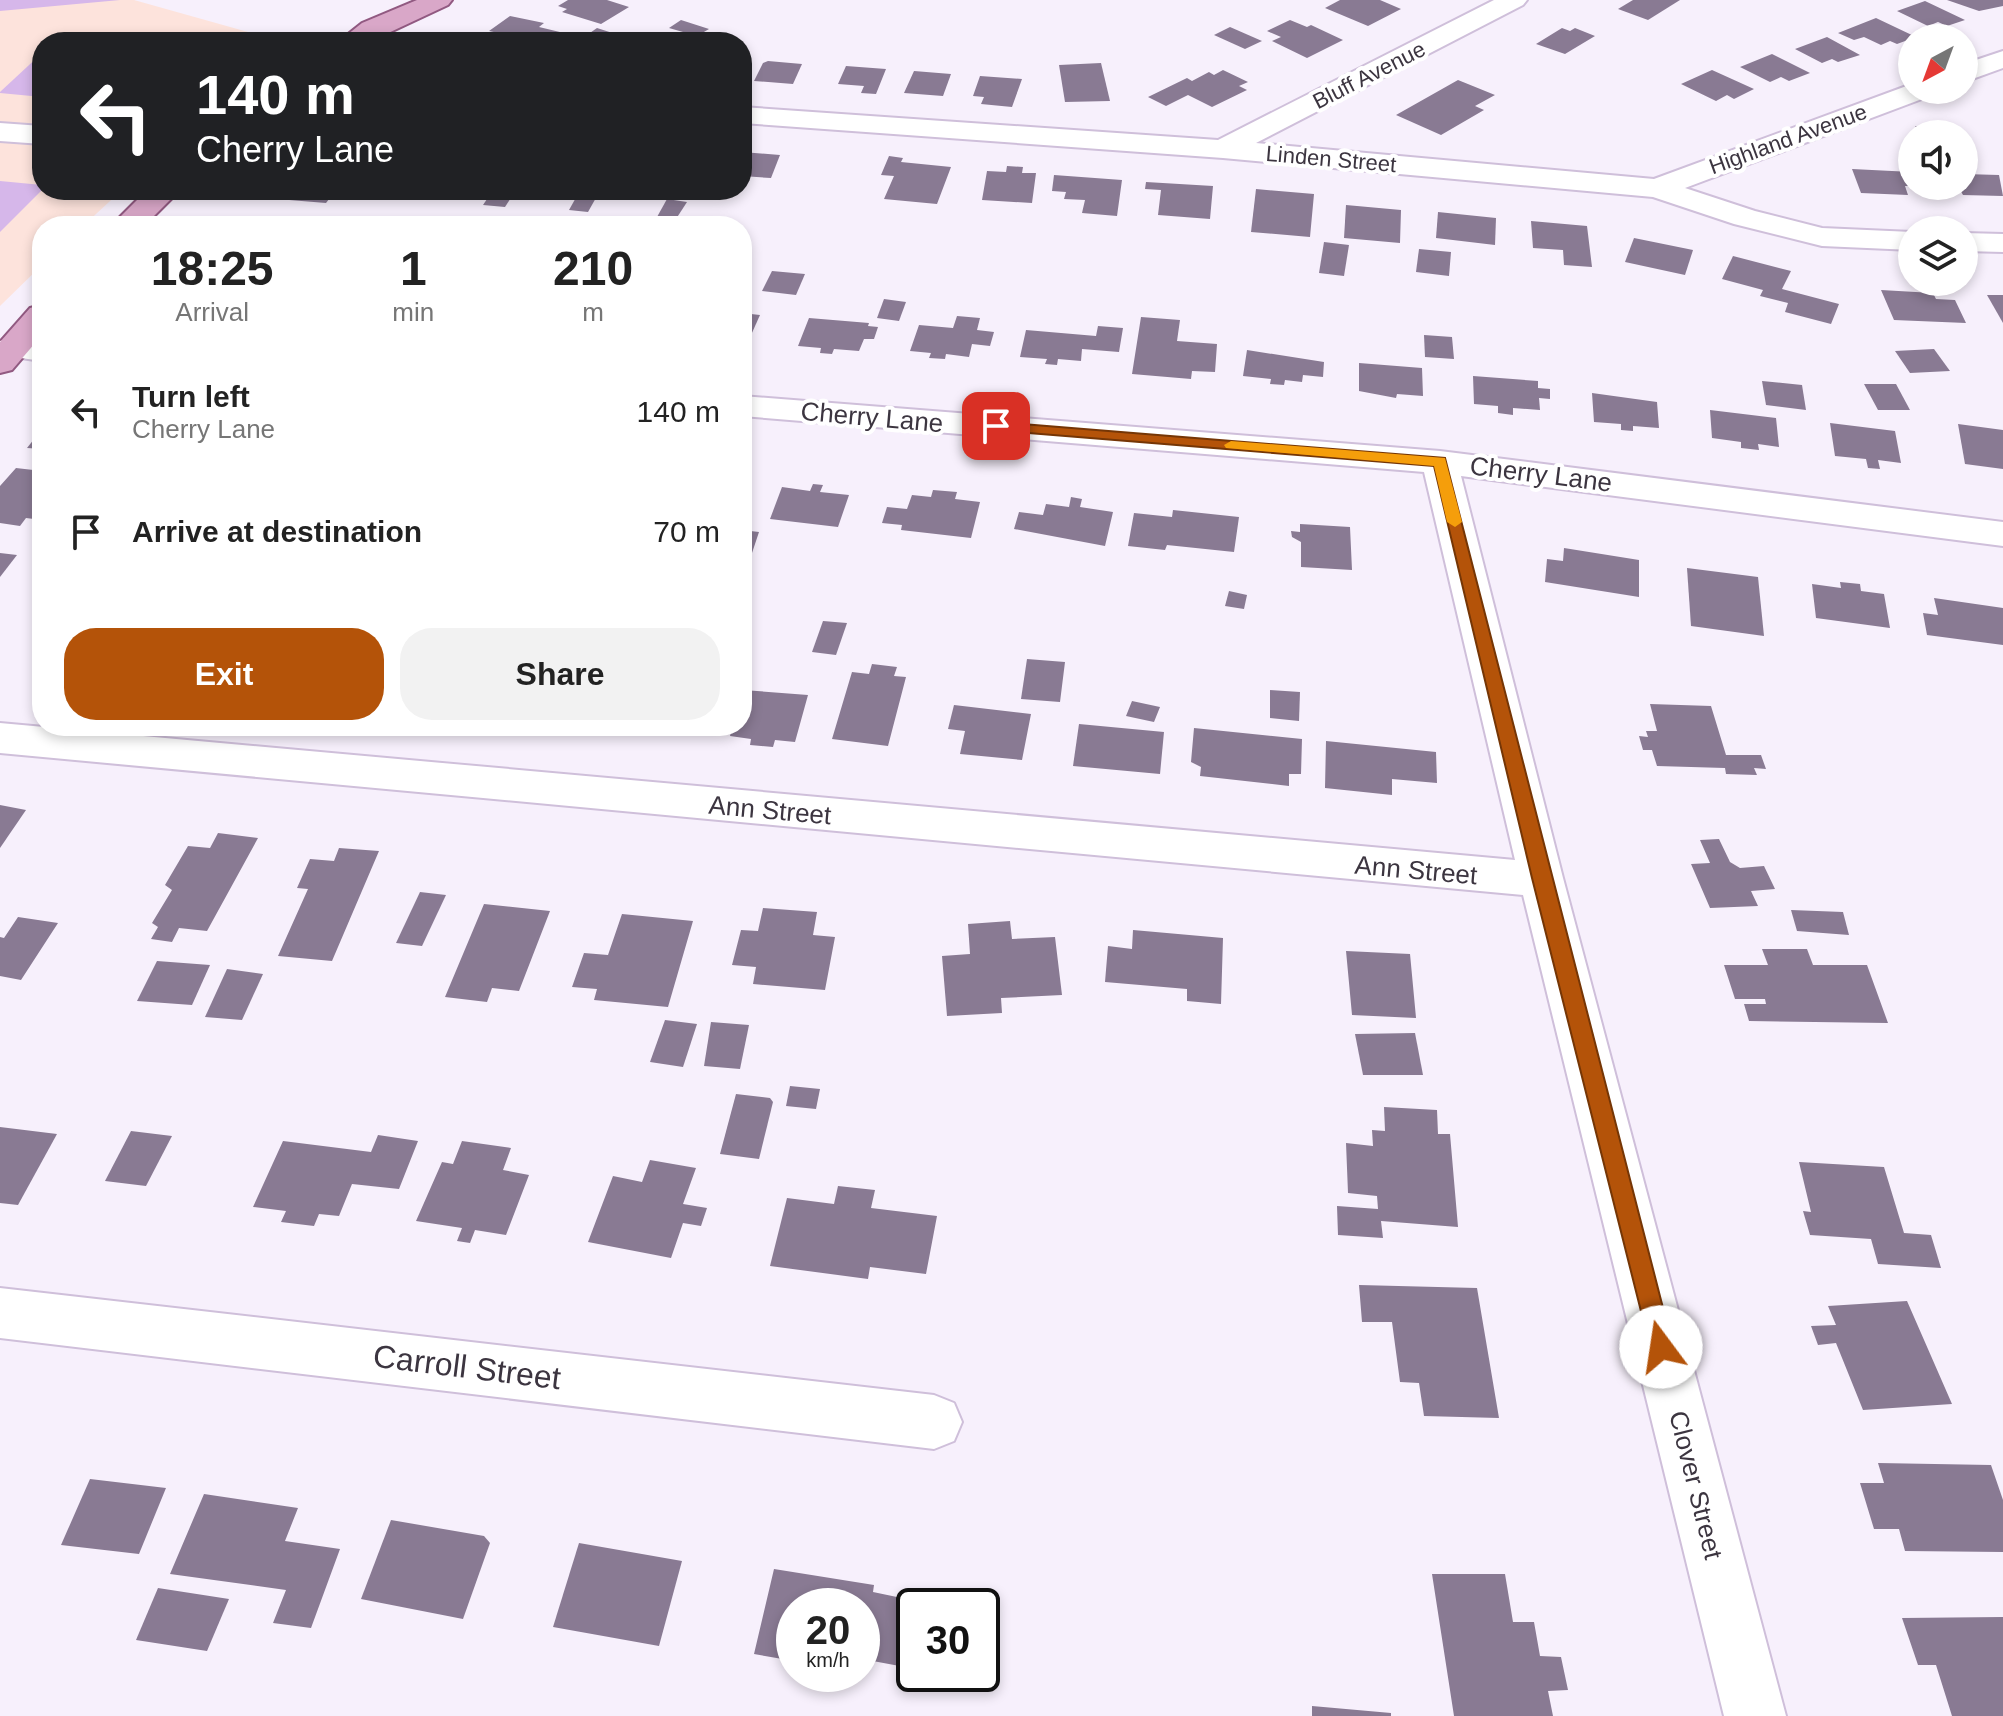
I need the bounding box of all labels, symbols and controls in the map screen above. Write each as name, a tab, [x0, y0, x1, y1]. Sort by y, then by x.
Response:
north arrow	[1898, 24, 1978, 104]
map controls	[1898, 24, 1978, 296]
street label: Bluff Avenue	[1309, 36, 1429, 114]
text: 140 m	[196, 63, 355, 126]
icon: left	[64, 64, 168, 168]
street label: Highland Avenue	[1706, 99, 1870, 179]
button: sound	[1898, 120, 1978, 200]
text: Cherry Lane	[196, 129, 394, 170]
street label: Linden Street	[1265, 141, 1397, 177]
button: layers	[1898, 216, 1978, 296]
text: 18:25	[151, 242, 274, 295]
text: 1	[400, 242, 427, 295]
text: 210	[553, 242, 633, 295]
text: Arrival	[175, 297, 249, 327]
text: min	[392, 297, 434, 327]
text: m	[582, 297, 604, 327]
text: Turn left	[132, 380, 250, 413]
icon: left	[64, 390, 108, 434]
pin	[962, 392, 1030, 460]
text: 140 m	[637, 395, 720, 428]
street label: Cherry Lane	[799, 396, 945, 438]
icon: arrive	[974, 404, 1018, 448]
text: Cherry Lane	[132, 414, 275, 444]
street label: Cherry Lane	[1468, 450, 1614, 498]
icon: arrive	[64, 510, 108, 554]
text: Arrive at destination	[132, 515, 422, 548]
text: 70 m	[653, 515, 720, 548]
button: Exit	[64, 628, 384, 720]
button: Share	[400, 628, 720, 720]
street label: Ann Street	[707, 790, 833, 830]
street label: Ann Street	[1353, 850, 1479, 890]
position arrow	[1619, 1305, 1703, 1389]
street label: Carroll Street	[371, 1338, 563, 1396]
street label: Clover Street	[1663, 1408, 1729, 1563]
speed limit sign: 30	[896, 1588, 1000, 1692]
text: 20	[806, 1608, 850, 1652]
text: km/h	[806, 1649, 850, 1671]

